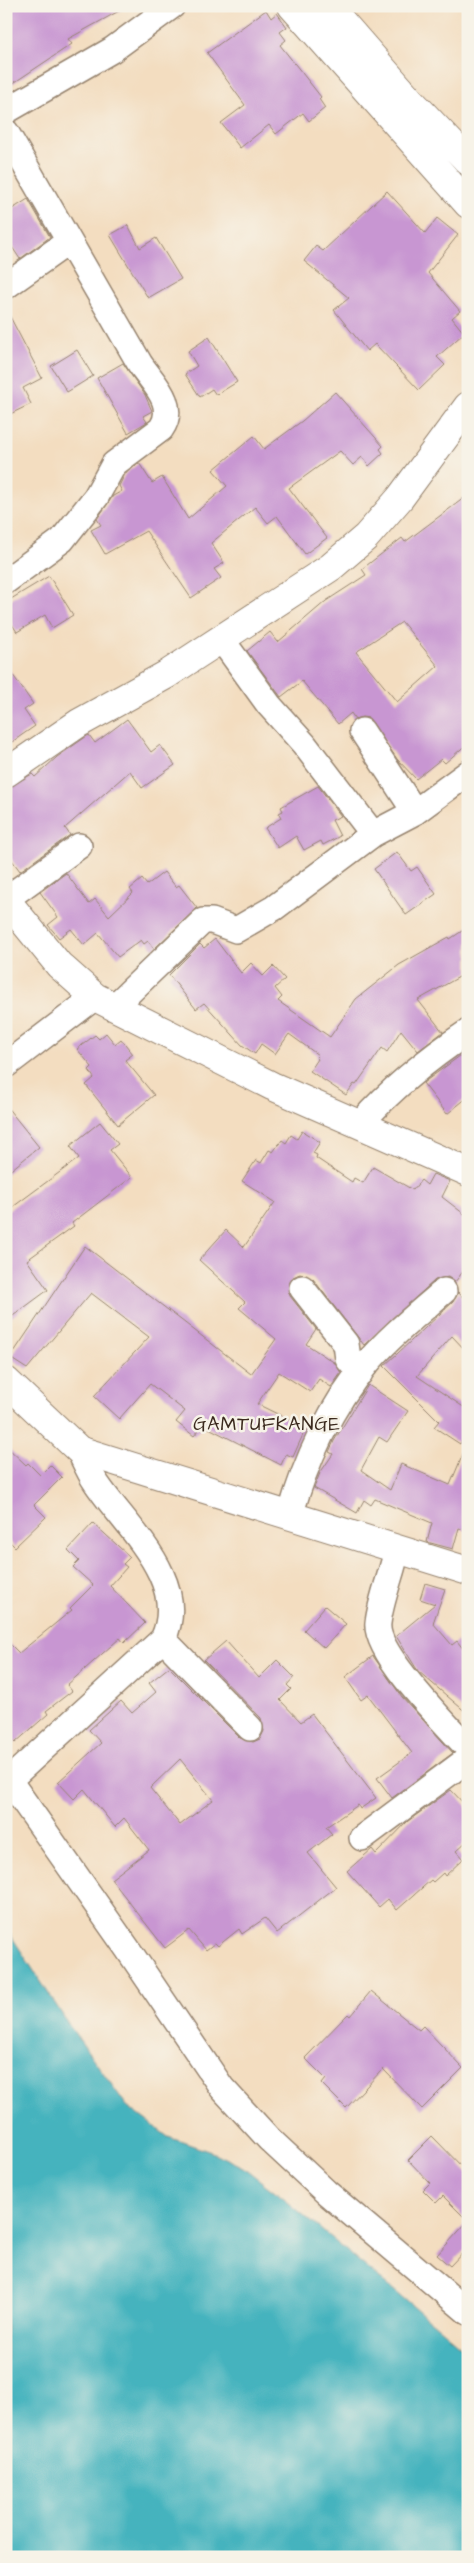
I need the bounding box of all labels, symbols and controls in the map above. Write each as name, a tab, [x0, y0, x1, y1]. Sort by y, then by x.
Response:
district label: GAMTUFKANGE	[193, 1411, 341, 1438]

